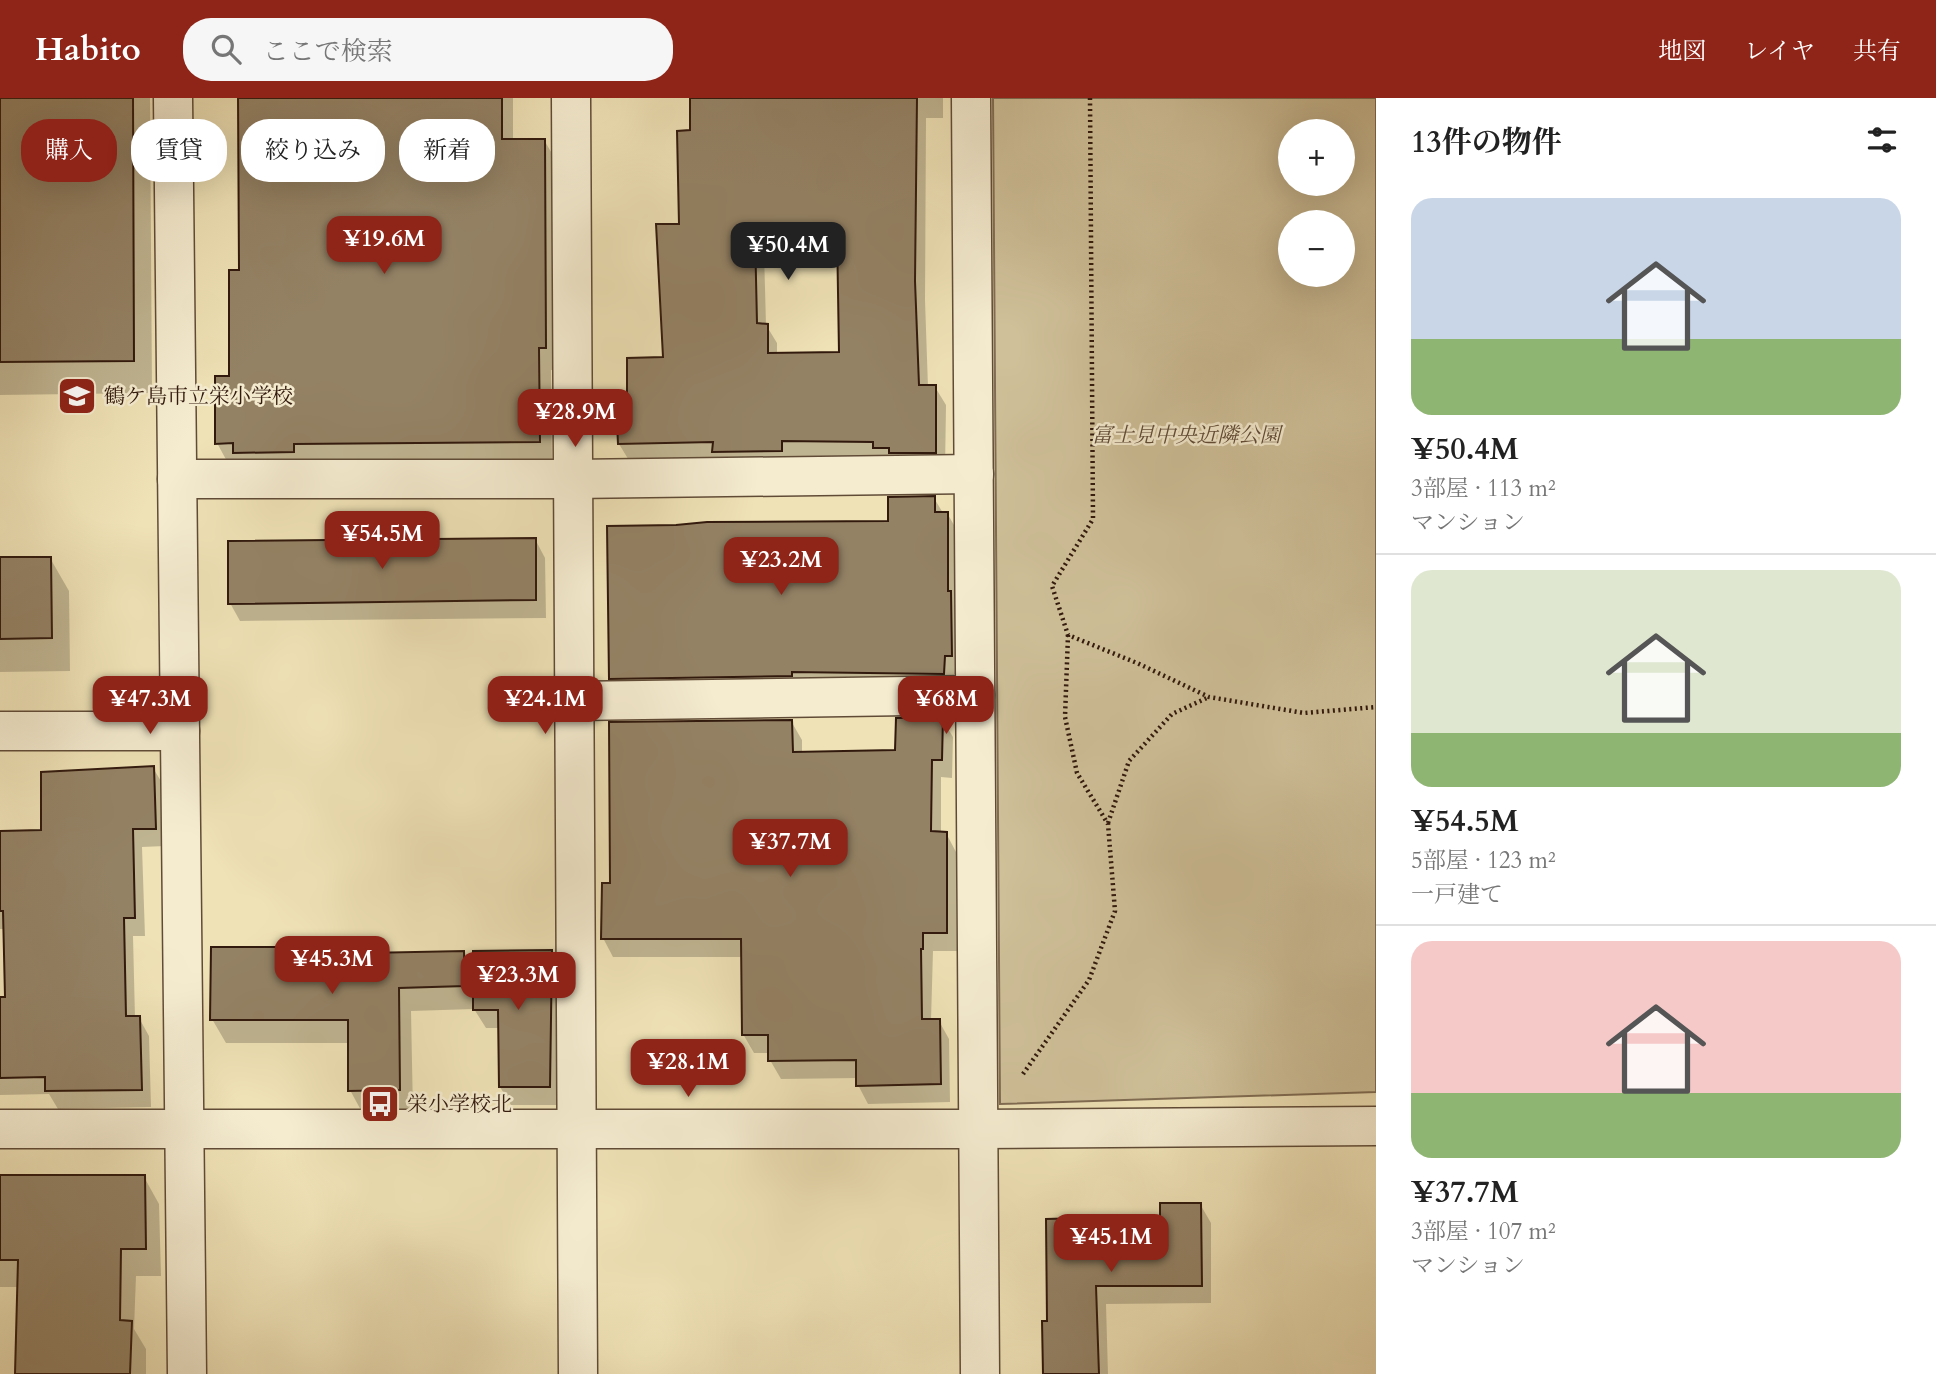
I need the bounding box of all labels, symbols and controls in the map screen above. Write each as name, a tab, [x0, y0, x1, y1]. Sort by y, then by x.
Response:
search box	[183, 18, 673, 81]
text: Habito	[35, 27, 141, 72]
icon: search	[207, 30, 245, 68]
text: ここで検索	[263, 34, 393, 69]
text: 地図	[1658, 35, 1706, 68]
text: レイヤ	[1744, 35, 1815, 68]
text: 共有	[1853, 35, 1901, 68]
chip: 購入	[21, 119, 117, 182]
chip: 賃貸	[131, 119, 227, 182]
chip: 絞り込み	[241, 119, 385, 182]
chip: 新着	[399, 119, 495, 182]
map controls	[1278, 119, 1355, 287]
button: +	[1278, 119, 1355, 196]
icon: filters	[1863, 121, 1901, 159]
text: 13件の物件	[1411, 122, 1562, 163]
button: −	[1278, 210, 1355, 287]
pin: ¥19.6M	[327, 216, 441, 276]
pin: ¥50.4M	[731, 222, 845, 282]
text: ¥19.6M	[343, 223, 425, 254]
text: ¥50.4M	[747, 229, 829, 260]
icon: home	[1593, 243, 1719, 369]
school or university icon: 鶴ケ島市立栄小学校	[56, 375, 98, 417]
place label: 鶴ケ島市立栄小学校	[104, 382, 293, 411]
pin: ¥28.9M	[518, 390, 632, 449]
text: ¥28.9M	[534, 396, 616, 427]
park label: 富士見中央近隣公園	[1092, 421, 1283, 450]
text: ¥50.4M	[1411, 429, 1519, 470]
text: 3部屋 · 113 m²	[1411, 473, 1556, 504]
text: マンション	[1411, 507, 1525, 538]
pin: ¥54.5M	[325, 512, 439, 571]
text: ¥54.5M	[341, 518, 423, 549]
pin: ¥23.2M	[724, 538, 838, 597]
text: ¥23.2M	[740, 544, 822, 575]
icon: home	[1593, 615, 1719, 741]
pin: ¥47.3M	[93, 676, 207, 736]
pin: ¥24.1M	[488, 676, 602, 736]
pin: ¥68M	[905, 676, 987, 736]
text: ¥47.3M	[109, 683, 191, 714]
text: ¥24.1M	[504, 683, 586, 714]
text: ¥68M	[914, 683, 978, 714]
text: ¥54.5M	[1411, 801, 1519, 842]
pin: ¥37.7M	[733, 820, 847, 879]
text: ¥37.7M	[749, 826, 831, 857]
text: 5部屋 · 123 m²	[1411, 845, 1556, 876]
text: 一戸建て	[1411, 879, 1503, 910]
pin: ¥45.3M	[275, 936, 389, 996]
text: ¥45.3M	[291, 943, 373, 974]
pin: ¥23.3M	[461, 953, 575, 1012]
text: ¥23.3M	[477, 959, 559, 990]
icon: home	[1593, 986, 1719, 1112]
pin: ¥28.1M	[631, 1040, 745, 1099]
text: ¥28.1M	[647, 1046, 729, 1077]
bus stop icon: 栄小学校北	[359, 1083, 401, 1125]
place label: 栄小学校北	[407, 1090, 512, 1119]
text: ¥37.7M	[1411, 1172, 1519, 1213]
pin: ¥45.1M	[1054, 1214, 1168, 1274]
text: 3部屋 · 107 m²	[1411, 1216, 1556, 1247]
text: ¥45.1M	[1070, 1221, 1152, 1252]
text: マンション	[1411, 1250, 1525, 1281]

